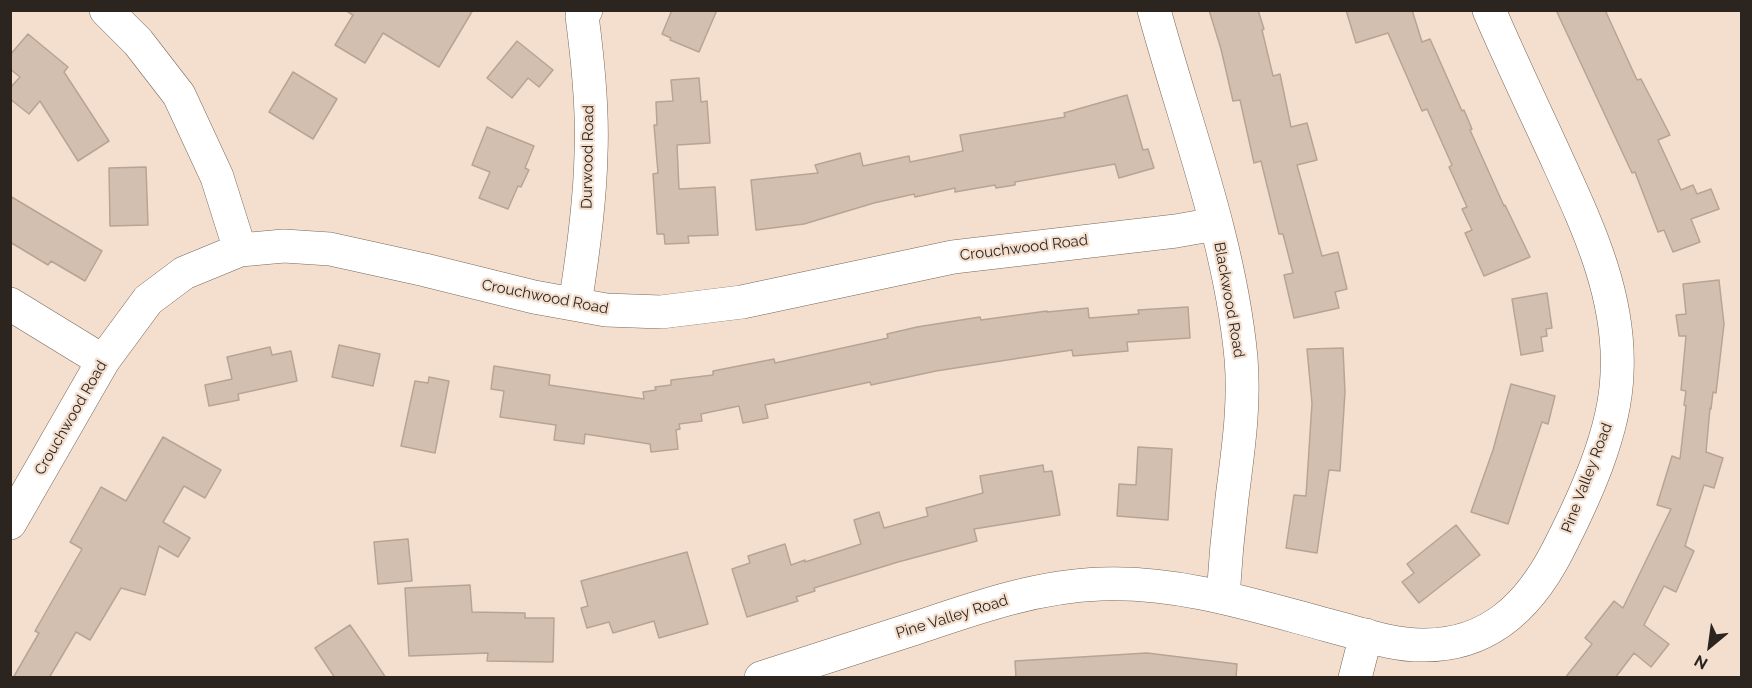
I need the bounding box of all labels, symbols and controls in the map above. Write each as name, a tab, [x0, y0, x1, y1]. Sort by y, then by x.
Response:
street label: Durwood Road	[578, 105, 598, 209]
street label: Crouchwood Road	[959, 231, 1089, 265]
street label: Blackwood Road	[1210, 241, 1248, 359]
street label: Crouchwood Road	[480, 276, 610, 318]
street label: Crouchwood Road	[31, 358, 111, 478]
street label: Pine Valley Road	[1558, 421, 1616, 535]
street label: Pine Valley Road	[894, 591, 1010, 643]
north arrow	[1680, 616, 1740, 676]
text: N	[1691, 651, 1711, 673]

